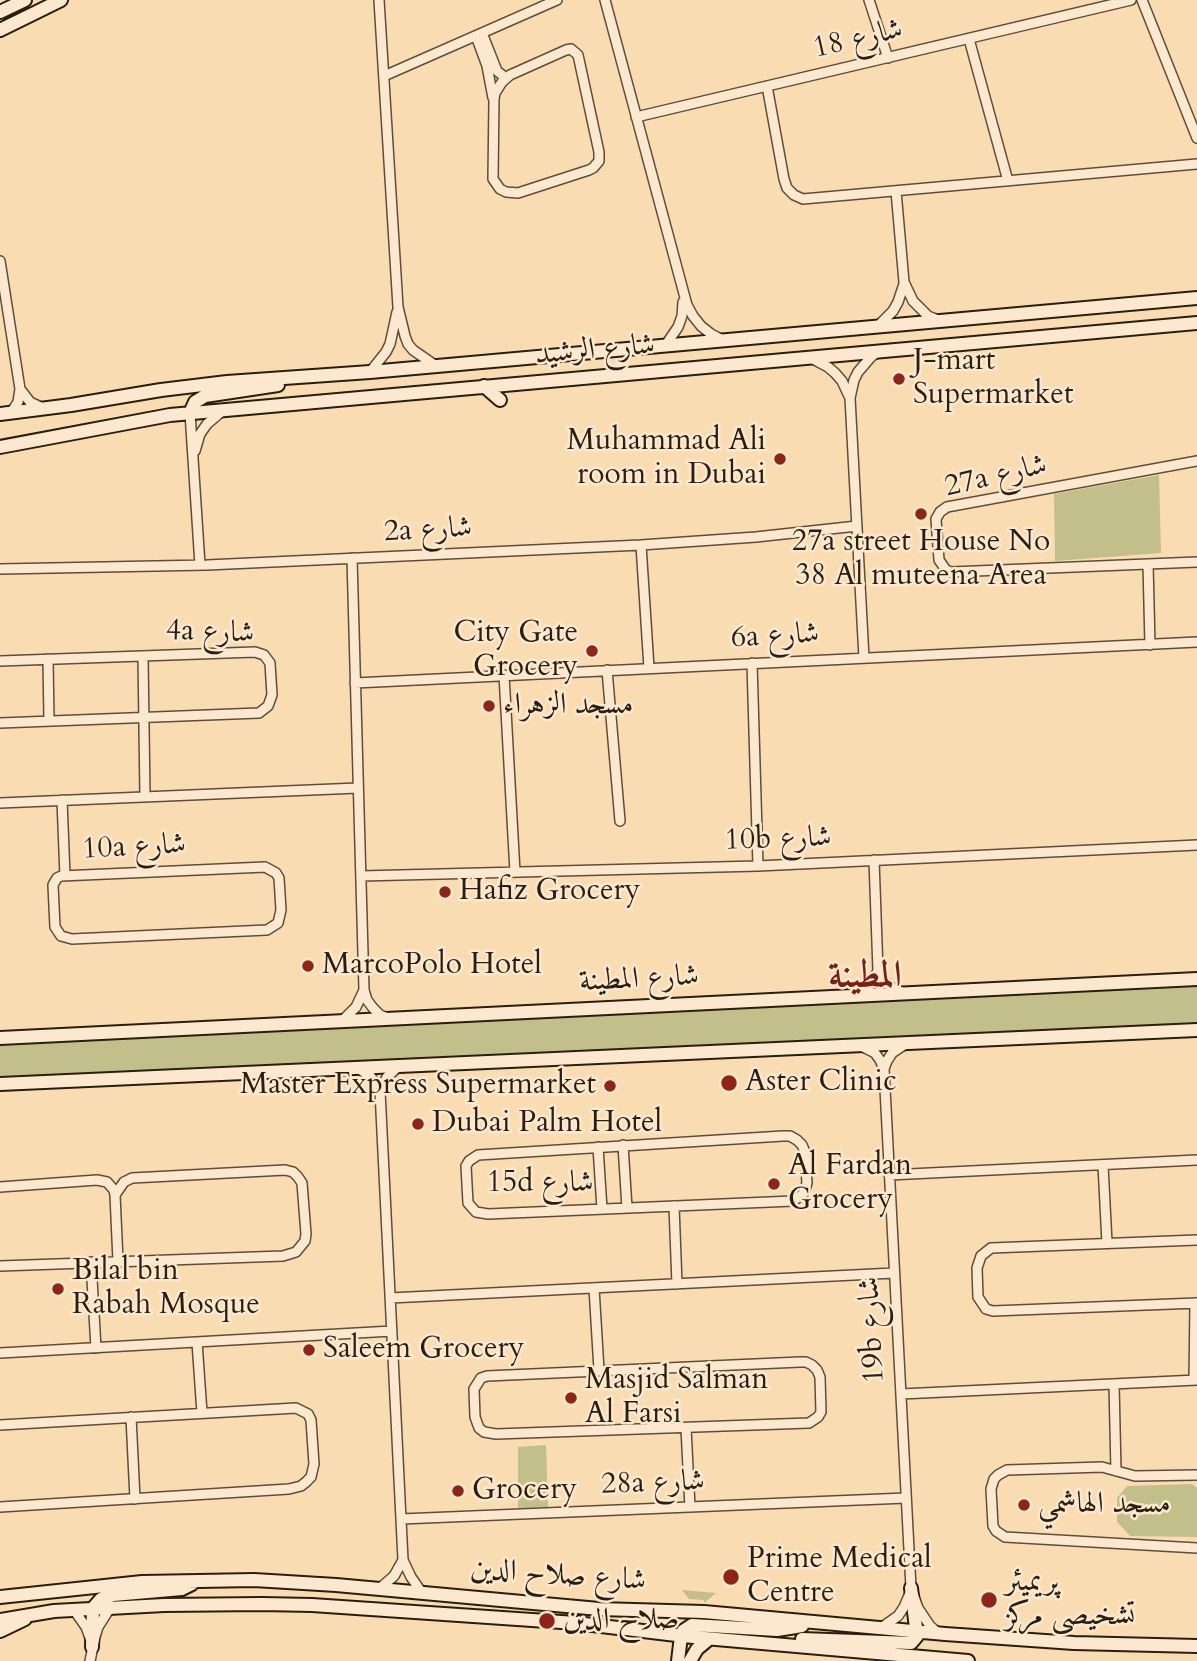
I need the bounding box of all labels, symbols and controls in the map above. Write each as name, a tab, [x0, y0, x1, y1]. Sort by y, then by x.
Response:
street label: شارع 18	[810, 12, 906, 68]
street label: شارع الرشيد	[533, 328, 657, 374]
place label: J-mart Supermarket	[913, 344, 1073, 414]
marker: J-mart Supermarket	[891, 371, 907, 387]
place label: Muhammad Ali room in Dubai	[567, 424, 766, 494]
street label: 27a شارع	[941, 448, 1051, 506]
marker: Muhammad Ali room in Dubai	[772, 451, 788, 467]
marker: 27a street House No 38 Al muteena Area	[913, 506, 929, 522]
street label: 2a شارع	[383, 511, 473, 551]
place label: 27a street House No 38 Al muteena Area	[792, 525, 1050, 596]
street label: 4a شارع	[165, 613, 255, 653]
place label: City Gate Grocery	[453, 616, 578, 686]
street label: 6a شارع	[730, 617, 820, 657]
marker: City Gate Grocery	[584, 643, 600, 659]
place label: مسجد الزهراء	[503, 688, 633, 724]
marker: مسجد الزهراء	[481, 698, 497, 714]
street label: 10b شارع	[724, 820, 832, 860]
street label: 10a شارع	[81, 827, 187, 869]
place label: Hafiz Grocery	[459, 874, 640, 910]
marker: Hafiz Grocery	[437, 884, 453, 900]
place label: MarcoPolo Hotel	[322, 948, 542, 984]
district label: المطينة	[828, 955, 902, 999]
marker: MarcoPolo Hotel	[300, 958, 316, 974]
street label: شارع المطينة	[578, 959, 700, 1001]
place label: Aster Clinic	[745, 1065, 897, 1101]
place label: Master Express Supermarket	[240, 1068, 596, 1104]
marker: Aster Clinic	[719, 1073, 739, 1093]
marker: Master Express Supermarket	[602, 1078, 618, 1094]
place label: Dubai Palm Hotel	[432, 1106, 662, 1142]
marker: Dubai Palm Hotel	[410, 1116, 426, 1132]
place label: Al Fardan Grocery	[788, 1149, 912, 1220]
street label: 15d شارع	[487, 1166, 593, 1202]
marker: Al Fardan Grocery	[766, 1176, 782, 1192]
place label: Bilal bin Rabah Mosque	[72, 1254, 260, 1324]
street label: 19b شارع	[852, 1276, 894, 1384]
marker: Bilal bin Rabah Mosque	[50, 1281, 66, 1297]
place label: Saleem Grocery	[323, 1332, 524, 1368]
marker: Saleem Grocery	[301, 1342, 317, 1358]
place label: Masjid Salman Al Farsi	[585, 1363, 768, 1434]
marker: Masjid Salman Al Farsi	[563, 1390, 579, 1406]
street label: 28a شارع	[600, 1464, 706, 1504]
place label: Grocery	[472, 1473, 577, 1509]
marker: Grocery	[450, 1483, 466, 1499]
place label: مسجد الهاشمي	[1038, 1487, 1171, 1523]
marker: مسجد الهاشمي	[1016, 1497, 1032, 1513]
place label: Prime Medical Centre	[747, 1542, 932, 1612]
street label: شارع صلاح الدين	[469, 1552, 647, 1600]
place label: پریمیئر تشخیصی مرکز	[1005, 1565, 1135, 1636]
marker: Prime Medical Centre	[721, 1567, 741, 1587]
marker: پریمیئر تشخیصی مرکز	[979, 1590, 999, 1610]
place label: صلاح الدين	[563, 1603, 679, 1639]
marker: صلاح الدين	[537, 1611, 557, 1631]

